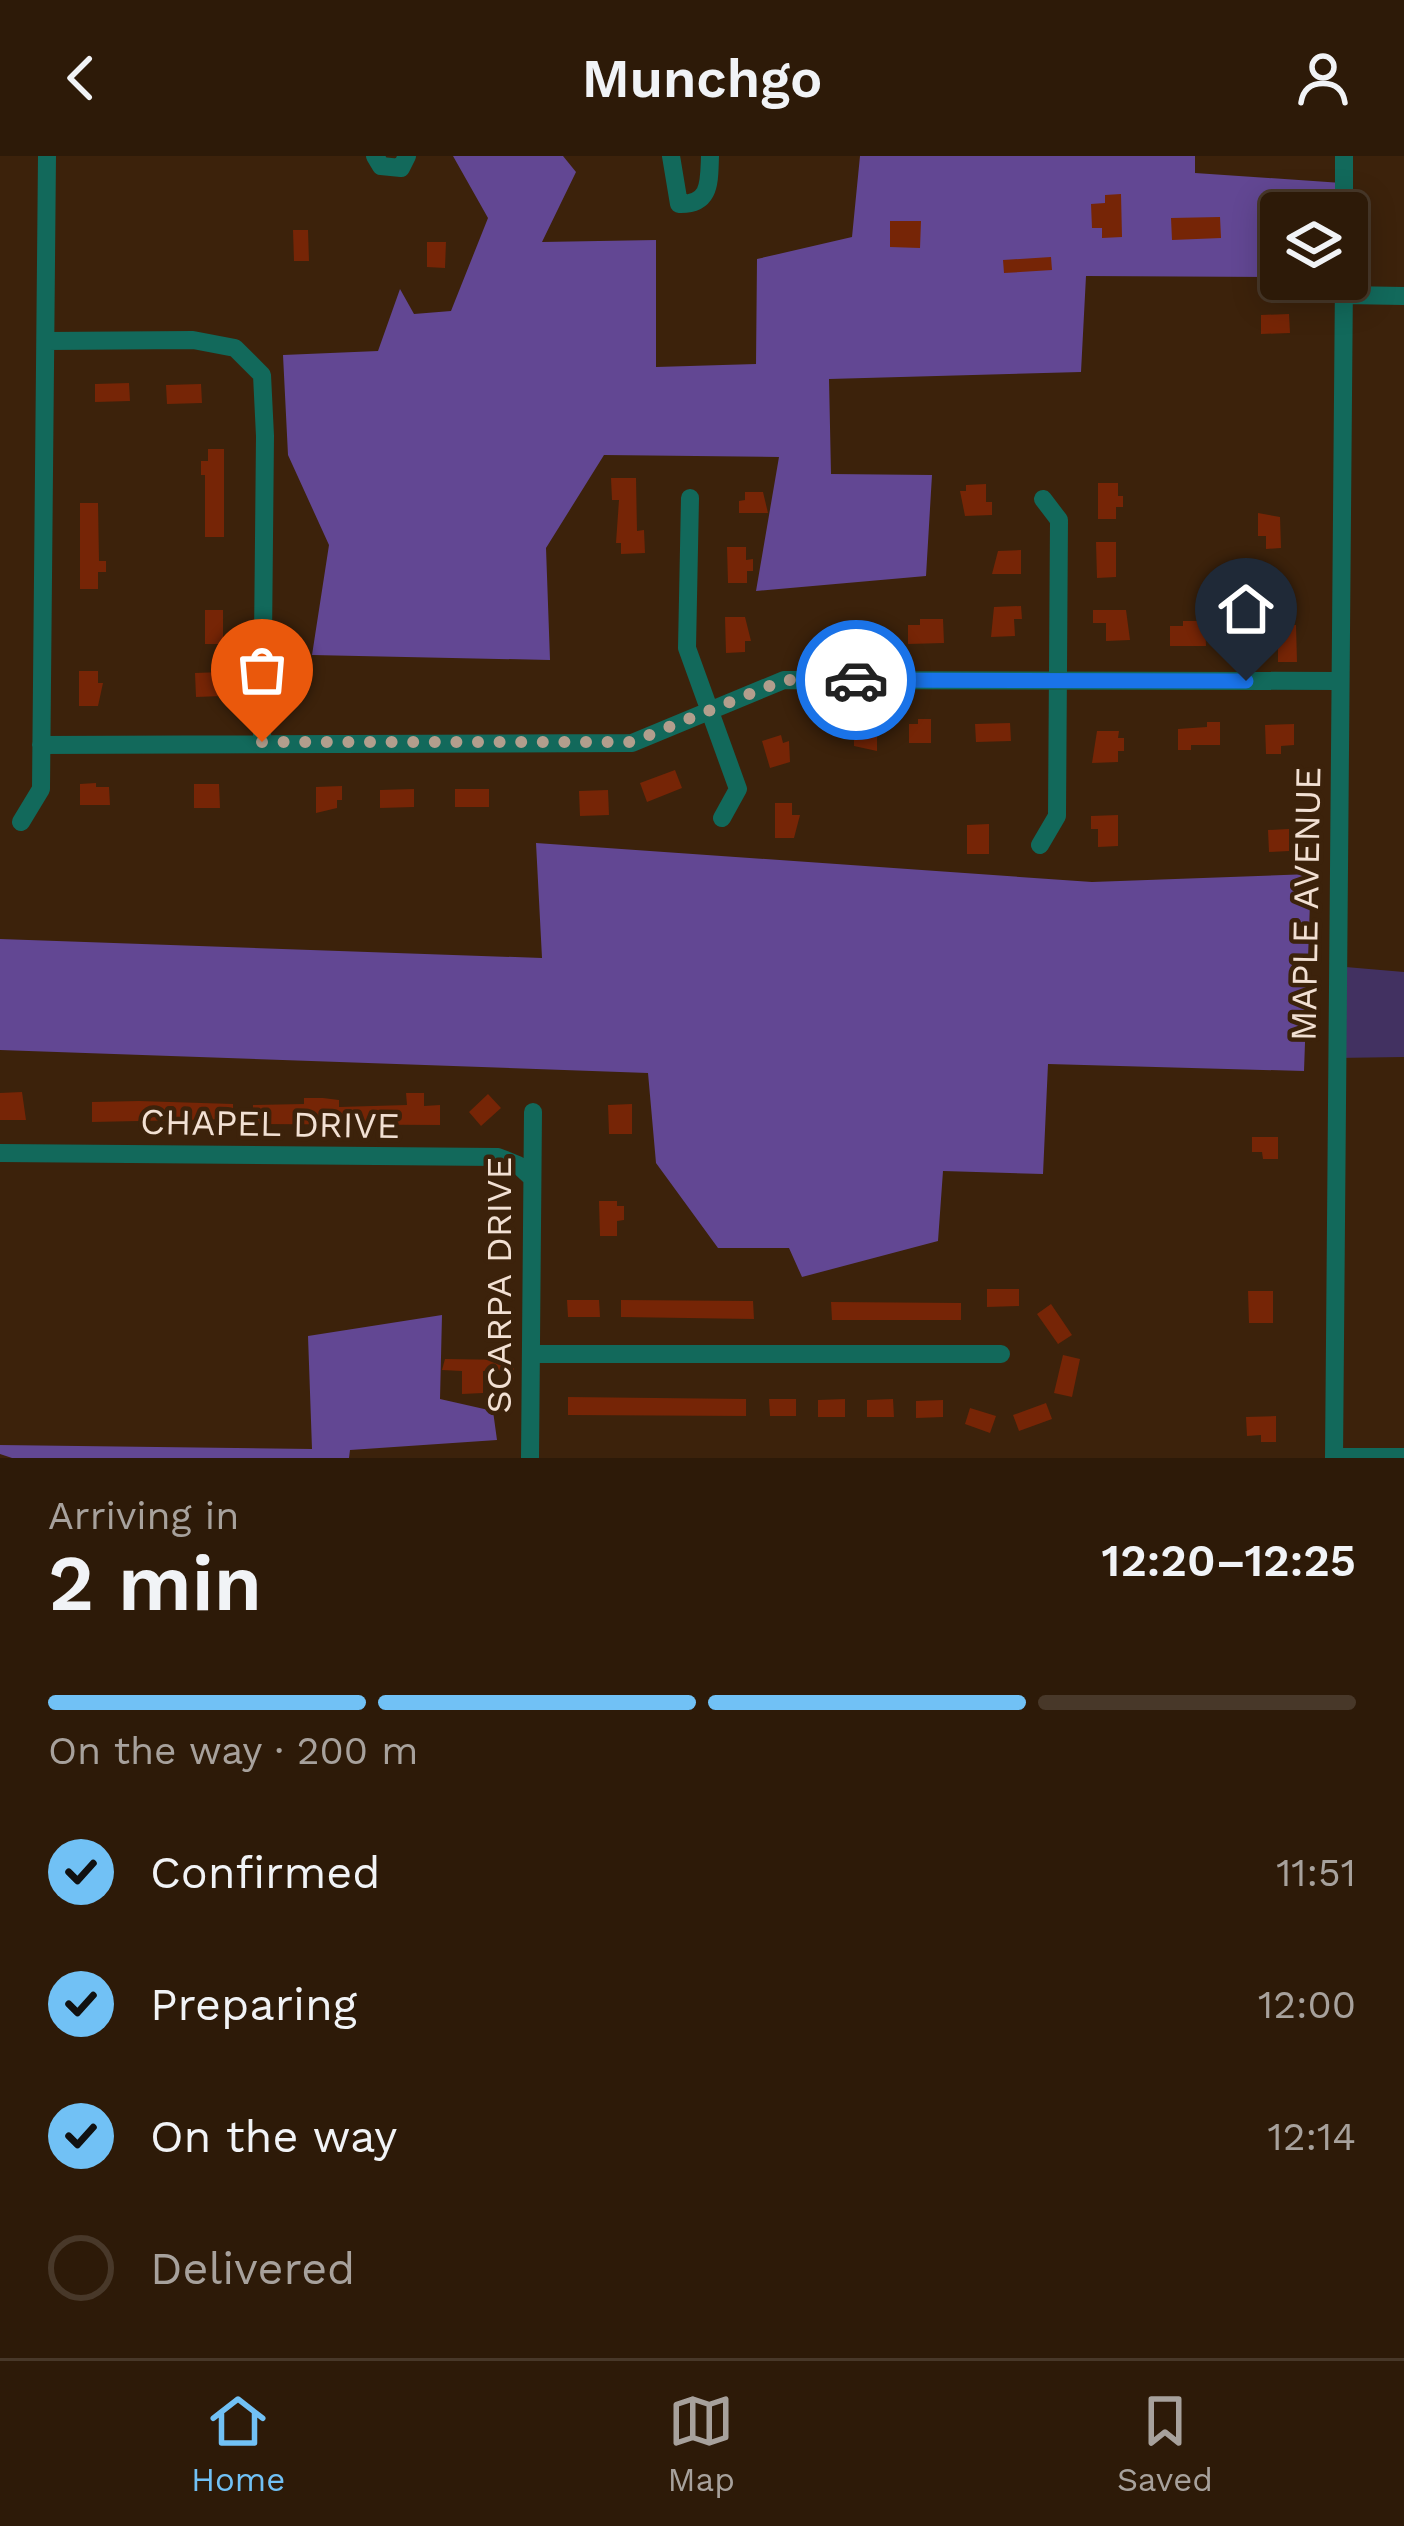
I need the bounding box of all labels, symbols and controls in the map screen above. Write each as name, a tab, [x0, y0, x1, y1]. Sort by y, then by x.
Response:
icon: back	[48, 45, 114, 111]
icon: person	[1290, 45, 1356, 111]
text: Munchgo	[582, 47, 822, 110]
map controls	[1260, 192, 1368, 300]
button: layers	[1260, 192, 1368, 300]
pin	[1195, 558, 1297, 681]
icon: home	[1213, 576, 1279, 642]
pin	[211, 619, 313, 742]
courier	[796, 620, 916, 740]
icon: bag	[229, 637, 295, 703]
icon: car	[823, 647, 889, 713]
street label: MAPLE AVENUE	[1283, 766, 1329, 1042]
street label: CHAPEL DRIVE	[140, 1101, 400, 1147]
street label: SCARPA DRIVE	[478, 1156, 520, 1414]
text: Arriving in	[48, 1493, 239, 1538]
text: 12:20–12:25	[1102, 1534, 1356, 1587]
text: 2 min	[48, 1537, 262, 1629]
text: On the way · 200 m	[48, 1728, 418, 1773]
icon: check	[48, 1839, 114, 1905]
text: Confirmed	[150, 1846, 381, 1899]
text: 11:51	[1276, 1850, 1356, 1895]
icon: check	[48, 1971, 114, 2037]
text: Preparing	[150, 1978, 357, 2031]
text: 12:00	[1258, 1982, 1356, 2027]
icon: check	[48, 2103, 114, 2169]
text: On the way	[150, 2110, 397, 2163]
text: 12:14	[1267, 2114, 1356, 2159]
text: Delivered	[150, 2242, 355, 2295]
tab: Home	[191, 2388, 285, 2499]
tab: Map	[668, 2388, 735, 2499]
tab: Saved	[1117, 2388, 1213, 2499]

